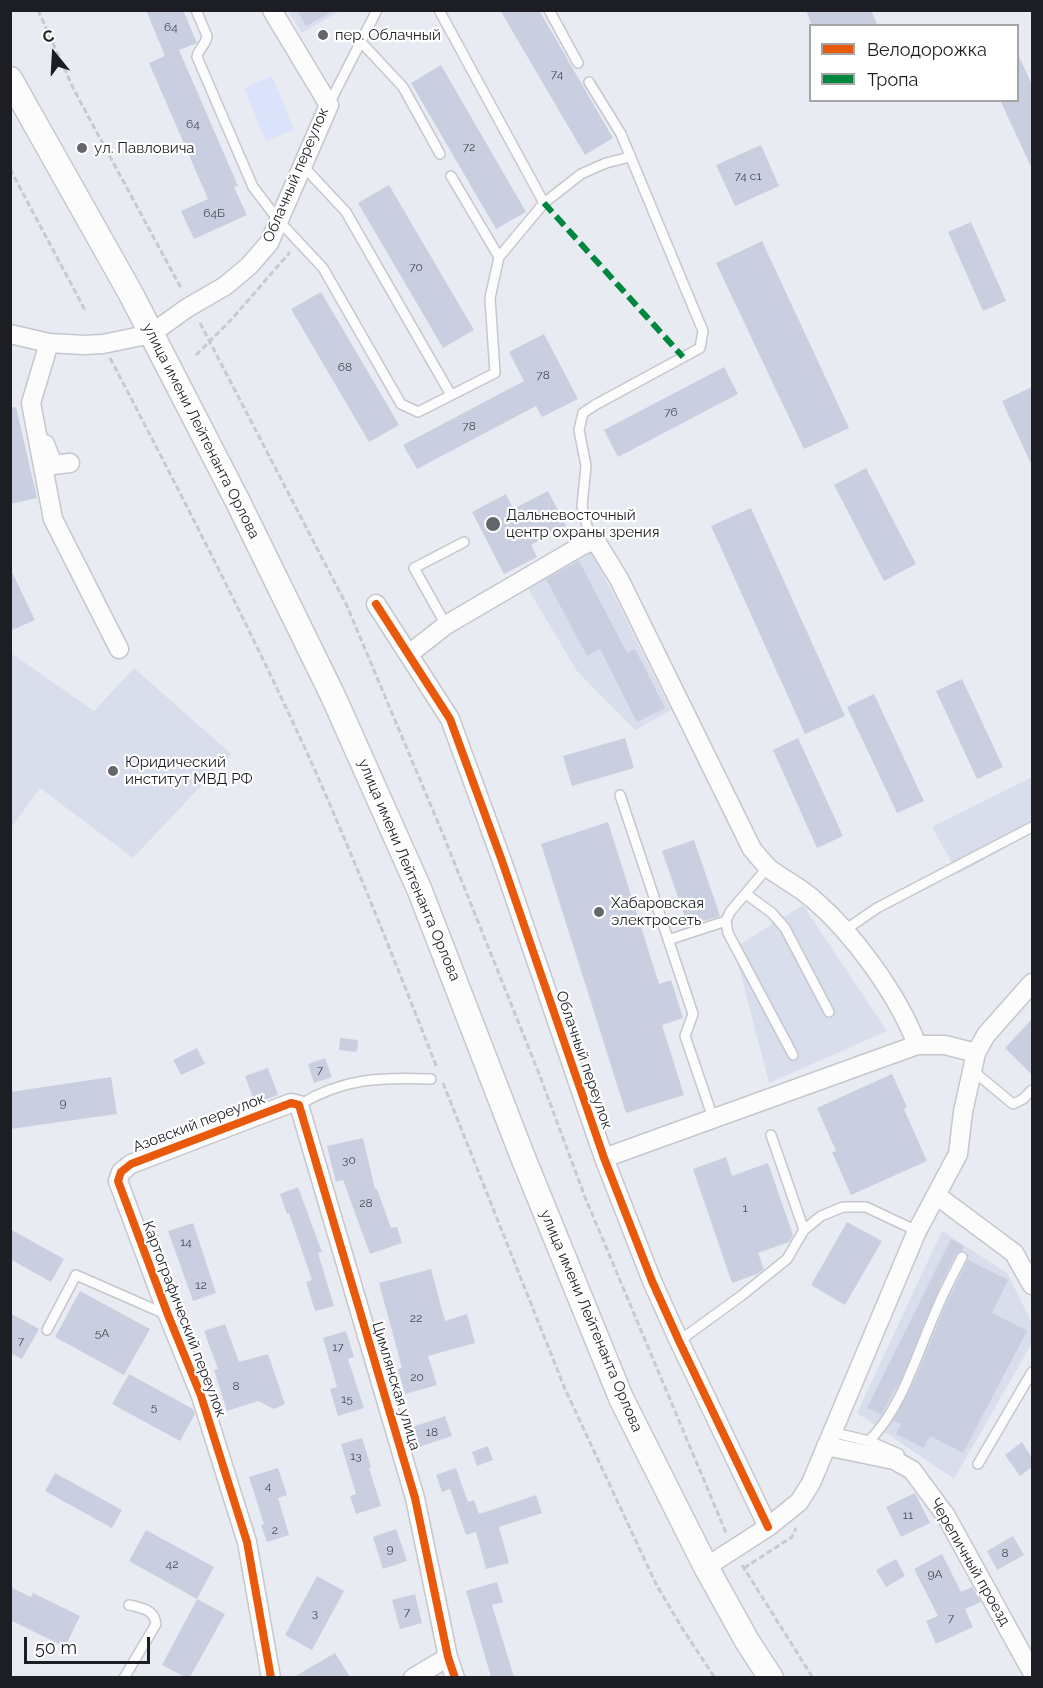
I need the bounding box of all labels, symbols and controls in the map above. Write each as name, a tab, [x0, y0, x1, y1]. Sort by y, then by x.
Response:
house number: 64	[164, 20, 178, 34]
north arrow	[24, 24, 84, 84]
legend	[809, 24, 1019, 102]
text: С	[40, 26, 56, 47]
place label: пер. Облачный	[335, 26, 441, 44]
marker: пер. Облачный	[316, 28, 330, 42]
text: Велодорожка	[867, 39, 987, 60]
house number: 74	[551, 67, 563, 81]
text: Тропа	[867, 69, 918, 90]
street label: Облачный переулок	[259, 105, 333, 245]
house number: 64	[186, 117, 200, 131]
place label: ул. Павловича	[94, 139, 195, 157]
house number: 72	[463, 140, 475, 154]
marker: ул. Павловича	[75, 141, 89, 155]
house number: 74 с1	[734, 169, 762, 183]
house number: 64Б	[203, 206, 225, 220]
house number: 70	[409, 260, 423, 274]
street label: улица имени Лейтенанта Орлова	[139, 320, 263, 542]
house number: 68	[338, 360, 352, 374]
house number: 78	[536, 368, 550, 382]
house number: 76	[664, 405, 678, 419]
house number: 78	[462, 419, 476, 433]
place label: Дальневосточный центр охраны зрения	[506, 506, 660, 541]
marker: Дальневосточный центр охраны зрения	[484, 515, 502, 533]
place label: Юридический институт МВД РФ	[125, 753, 253, 788]
street label: улица имени Лейтенанта Орлова	[354, 756, 464, 984]
marker: Юридический институт МВД РФ	[106, 764, 120, 778]
place label: Хабаровская электросеть	[611, 894, 704, 929]
marker: Хабаровская электросеть	[592, 905, 606, 919]
street label: Облачный переулок	[552, 989, 616, 1131]
house number: 7	[317, 1063, 323, 1077]
street label: Азовский переулок	[130, 1089, 268, 1157]
house number: 9	[59, 1096, 67, 1110]
house number: 30	[342, 1153, 356, 1167]
house number: 28	[359, 1196, 373, 1210]
house number: 1	[742, 1201, 748, 1215]
street label: улица имени Лейтенанта Орлова	[536, 1207, 646, 1435]
street label: Картографический переулок	[138, 1218, 230, 1420]
house number: 14	[180, 1235, 192, 1249]
house number: 12	[195, 1278, 207, 1292]
house number: 22	[410, 1311, 422, 1325]
street label: Цимлянская улица	[368, 1319, 424, 1453]
house number: 5А	[95, 1326, 109, 1340]
house number: 7	[18, 1334, 24, 1348]
house number: 17	[332, 1340, 344, 1354]
house number: 20	[410, 1370, 424, 1384]
house number: 8	[232, 1379, 240, 1393]
house number: 15	[341, 1392, 353, 1406]
house number: 5	[151, 1400, 157, 1414]
house number: 18	[426, 1425, 438, 1439]
house number: 13	[350, 1449, 362, 1463]
house number: 4	[265, 1479, 271, 1493]
street label: Черепичный проезд	[926, 1495, 1014, 1629]
house number: 11	[903, 1508, 913, 1522]
house number: 2	[272, 1523, 278, 1537]
house number: 9	[386, 1542, 394, 1556]
house number: 8	[1001, 1546, 1009, 1560]
house number: 42	[166, 1557, 178, 1571]
house number: 9А	[927, 1567, 943, 1581]
house number: 7	[404, 1605, 410, 1619]
house number: 3	[312, 1606, 318, 1620]
house number: 7	[948, 1611, 954, 1625]
scale bar	[27, 1625, 153, 1663]
text: 50 m	[35, 1637, 77, 1658]

